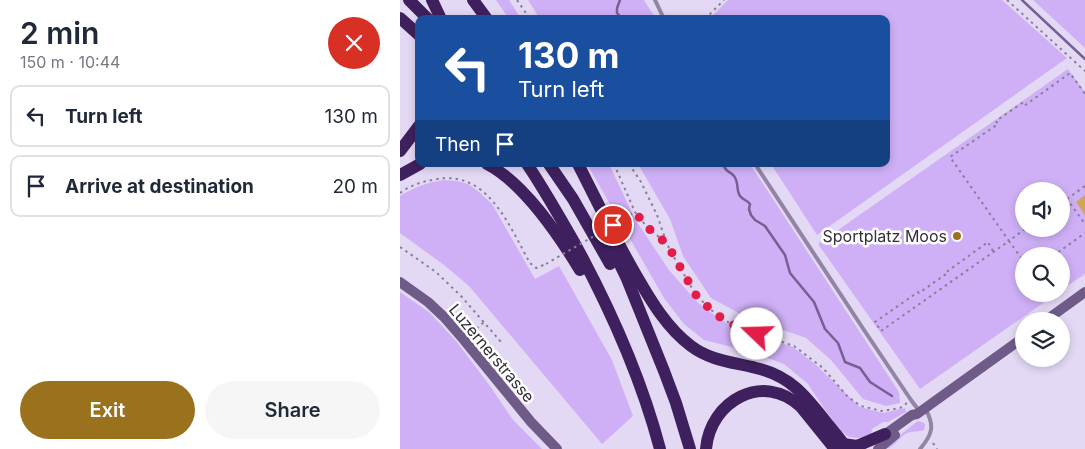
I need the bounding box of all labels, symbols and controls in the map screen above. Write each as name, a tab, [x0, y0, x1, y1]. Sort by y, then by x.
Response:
text: 2 min	[20, 15, 99, 51]
button: close	[328, 17, 380, 69]
text: 130 m	[518, 34, 620, 76]
icon: left	[435, 35, 500, 100]
text: 150 m · 10:44	[20, 52, 120, 72]
text: Turn left	[518, 76, 604, 102]
icon: left	[22, 102, 50, 130]
text: Turn left	[65, 105, 143, 128]
text: 130 m	[325, 105, 378, 128]
icon: arrive	[491, 130, 519, 158]
text: Then	[435, 133, 481, 156]
icon: arrive	[22, 172, 50, 200]
text: Arrive at destination	[65, 175, 254, 198]
text: 20 m	[332, 175, 378, 198]
map controls	[1015, 182, 1070, 367]
button: sound	[1015, 182, 1070, 237]
pin	[592, 204, 634, 246]
icon: arrive	[599, 211, 627, 239]
place label: Sportplatz Moos	[823, 226, 947, 246]
marker: Sportplatz Moos	[951, 230, 963, 242]
button: search	[1015, 247, 1070, 302]
street label: Luzernerstrasse	[445, 300, 539, 406]
position arrow	[730, 307, 782, 359]
button: layers	[1015, 312, 1070, 367]
button: Exit	[20, 381, 195, 439]
button: Share	[205, 381, 380, 439]

